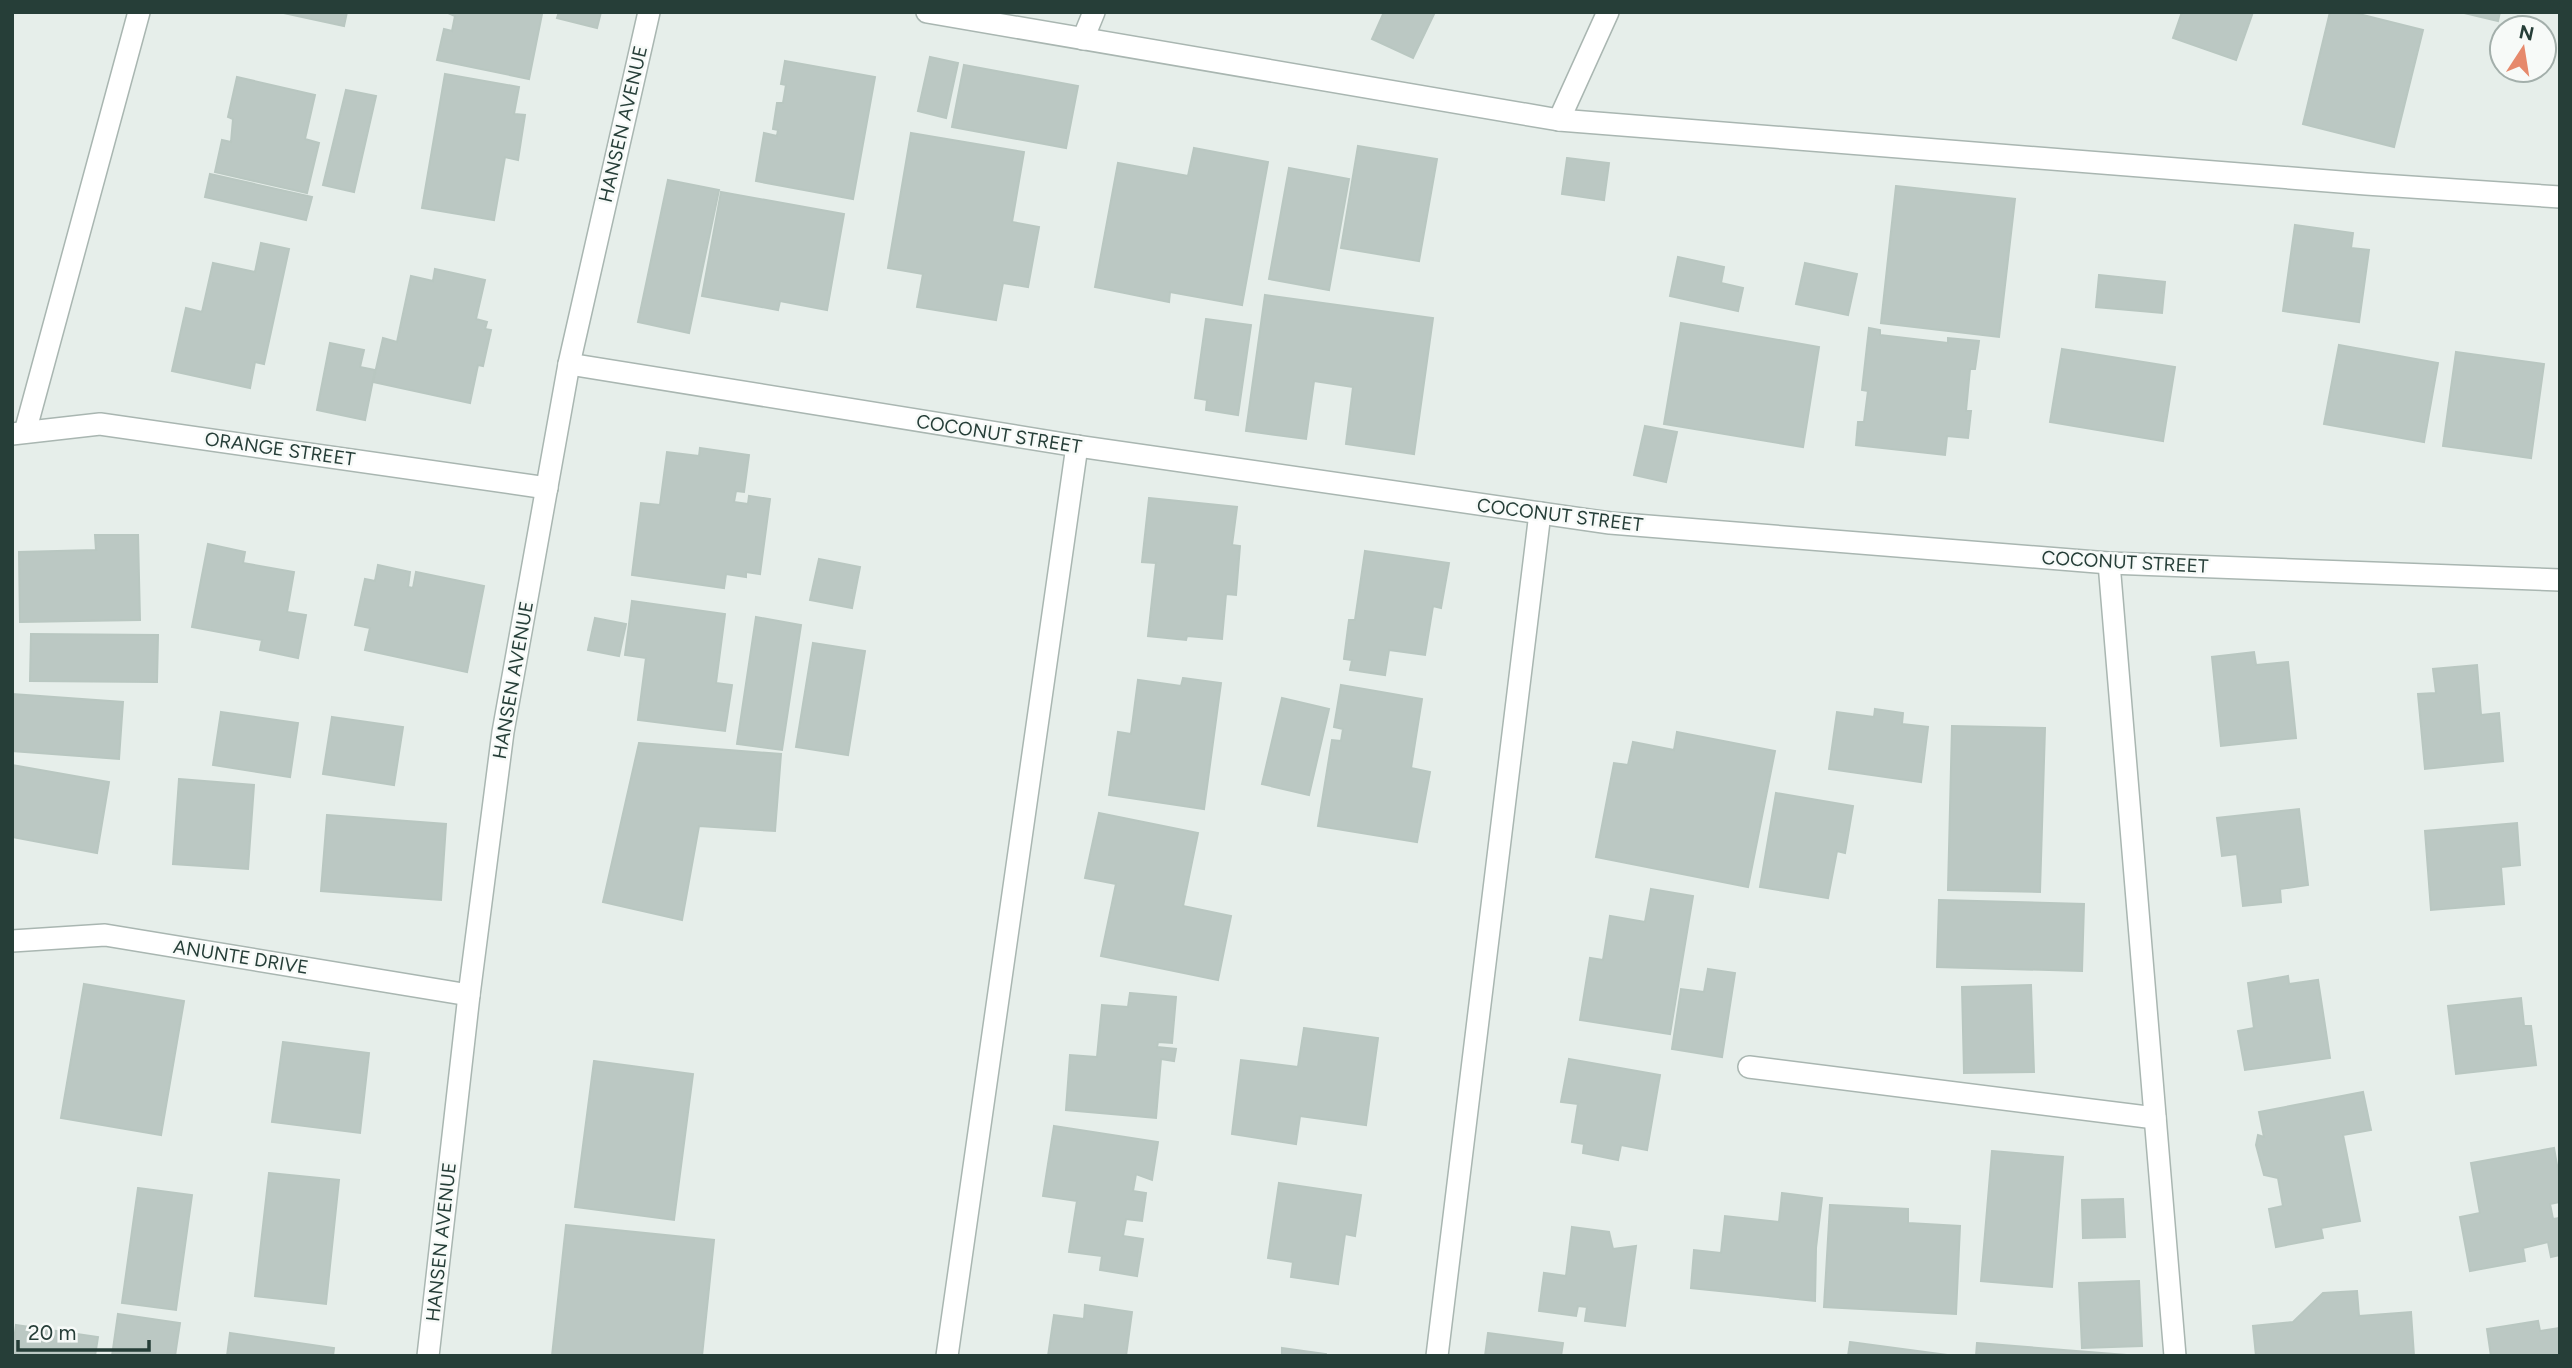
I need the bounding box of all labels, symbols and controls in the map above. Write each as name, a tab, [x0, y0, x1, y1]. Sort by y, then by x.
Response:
north arrow	[2488, 14, 2558, 84]
text: N	[2517, 20, 2536, 46]
street label: HANSEN AVENUE	[594, 43, 652, 205]
street label: COCONUT STREET	[915, 410, 1084, 459]
street label: ORANGE STREET	[203, 427, 357, 471]
street label: COCONUT STREET	[1476, 493, 1645, 537]
street label: COCONUT STREET	[2041, 546, 2210, 578]
street label: HANSEN AVENUE	[488, 599, 538, 761]
street label: ANUNTE DRIVE	[172, 935, 310, 979]
street label: HANSEN AVENUE	[421, 1161, 461, 1323]
scale bar	[18, 1308, 149, 1352]
text: 20 m	[28, 1320, 76, 1345]

